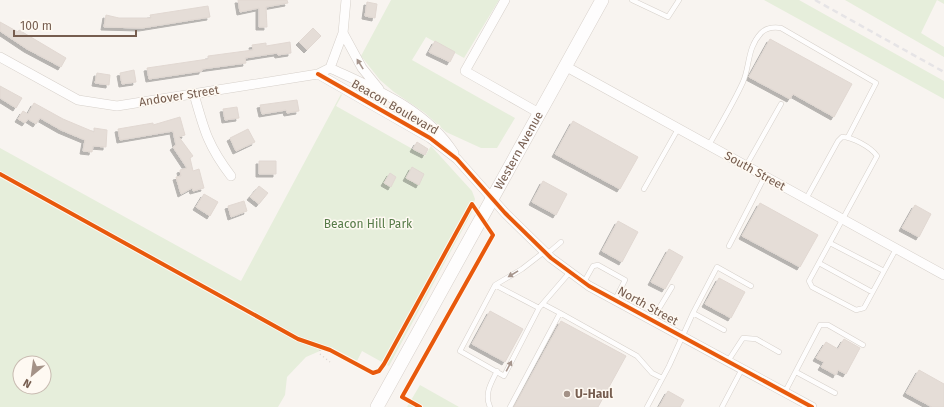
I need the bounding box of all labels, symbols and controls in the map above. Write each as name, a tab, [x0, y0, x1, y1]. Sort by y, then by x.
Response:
scale bar	[14, 12, 136, 38]
text: 100 m	[20, 19, 52, 33]
one-way arrow	[356, 58, 363, 70]
street label: Beacon Boulevard	[349, 76, 441, 138]
street label: Andover Street	[138, 83, 221, 109]
street label: Western Avenue	[491, 109, 546, 192]
street label: South Street	[722, 148, 789, 194]
park label: Beacon Hill Park	[324, 217, 413, 231]
one-way arrow	[507, 271, 519, 278]
street label: North Street	[615, 284, 681, 329]
north arrow	[12, 355, 52, 395]
one-way arrow	[506, 360, 513, 372]
text: N	[21, 376, 34, 391]
place label: U-Haul	[575, 387, 613, 401]
marker: U-Haul	[562, 389, 572, 399]

